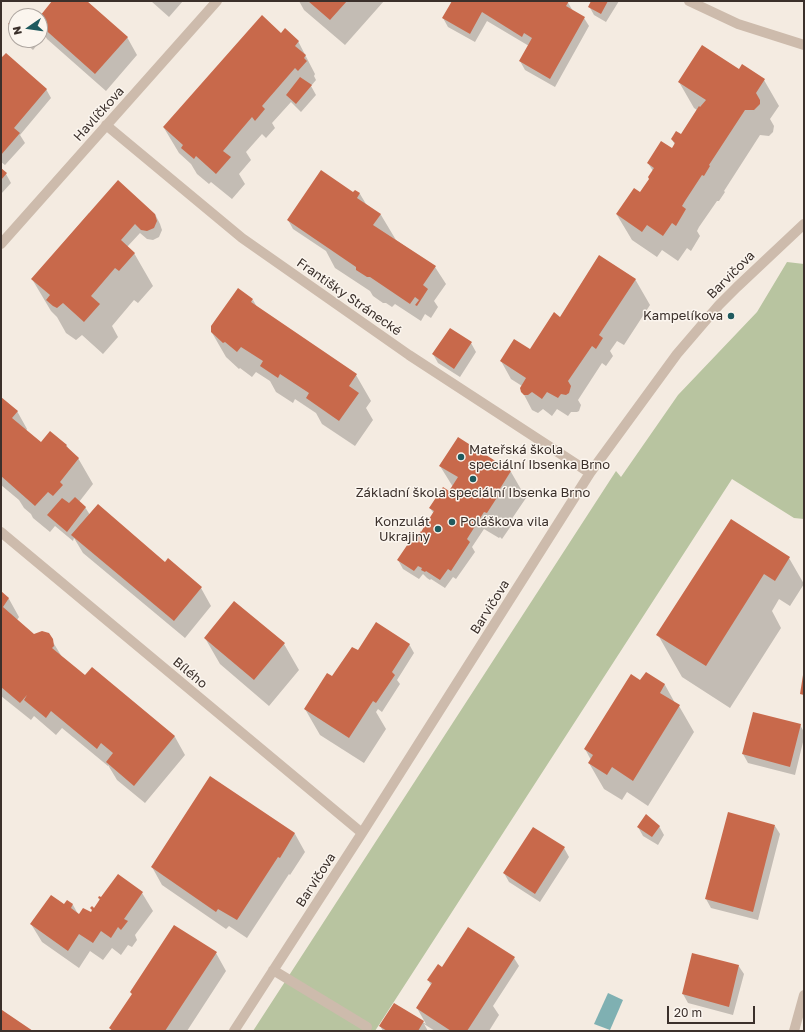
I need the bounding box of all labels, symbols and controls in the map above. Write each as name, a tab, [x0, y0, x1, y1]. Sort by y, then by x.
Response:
north arrow	[8, 8, 48, 48]
text: N	[10, 25, 24, 36]
street label: Havlíčkova	[71, 84, 127, 144]
street label: Barvičova	[704, 248, 758, 302]
street label: Františky Stránecké	[294, 255, 404, 339]
place label: Kampelíkova	[643, 308, 723, 324]
marker: Kampelíkova	[726, 311, 736, 321]
place label: Mateřská škola speciální Ibsenka Brno	[469, 442, 610, 473]
marker: Mateřská škola speciální Ibsenka Brno	[456, 452, 466, 462]
marker: Základní škola speciální Ibsenka Brno	[468, 474, 478, 484]
place label: Základní škola speciální Ibsenka Brno	[356, 485, 590, 501]
place label: Konzulát Ukrajiny	[374, 514, 430, 545]
place label: Poláškova vila	[460, 514, 549, 530]
marker: Poláškova vila	[447, 517, 457, 527]
marker: Konzulát Ukrajiny	[433, 524, 443, 534]
street label: Barvičova	[467, 577, 513, 637]
street label: Bílého	[170, 654, 210, 692]
street label: Barvičova	[293, 850, 339, 910]
scale bar	[669, 998, 757, 1024]
text: 20 m	[674, 1005, 702, 1020]

